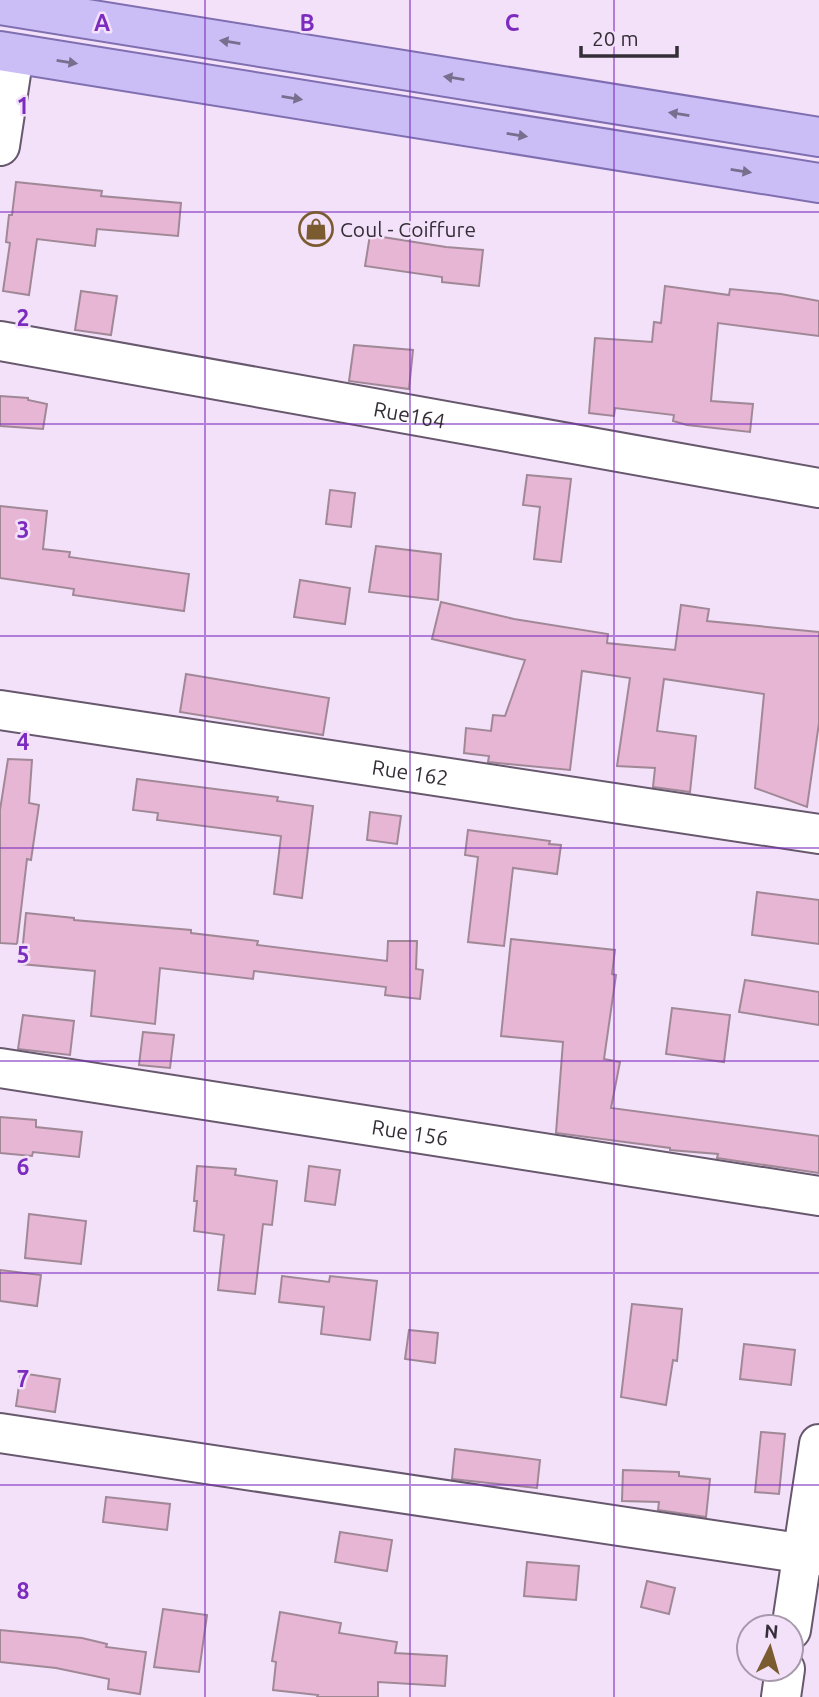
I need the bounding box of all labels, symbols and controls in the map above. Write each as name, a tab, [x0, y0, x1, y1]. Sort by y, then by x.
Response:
text: A	[94, 10, 110, 35]
text: B	[299, 10, 315, 35]
text: C	[505, 10, 520, 35]
scale bar	[581, 14, 677, 58]
text: 20 m	[592, 26, 639, 50]
one-way arrow	[219, 36, 241, 47]
one-way arrow	[56, 57, 78, 68]
one-way arrow	[443, 72, 465, 83]
text: 1	[17, 93, 29, 118]
one-way arrow	[281, 93, 303, 104]
one-way arrow	[668, 108, 690, 119]
one-way arrow	[506, 129, 528, 140]
one-way arrow	[730, 166, 752, 177]
shop icon: Coul - Coiffure	[297, 210, 335, 248]
place label: Coul - Coiffure	[340, 217, 476, 241]
text: 2	[17, 305, 29, 330]
street label: Rue164	[372, 396, 447, 433]
text: 3	[17, 517, 29, 542]
text: 4	[17, 729, 30, 754]
street label: Rue 162	[370, 754, 450, 790]
text: 5	[17, 942, 29, 967]
street label: Rue 156	[370, 1114, 450, 1150]
text: 6	[17, 1154, 30, 1179]
text: 7	[17, 1366, 29, 1391]
text: 8	[17, 1578, 29, 1603]
north arrow	[735, 1613, 805, 1683]
text: N	[763, 1619, 780, 1643]

